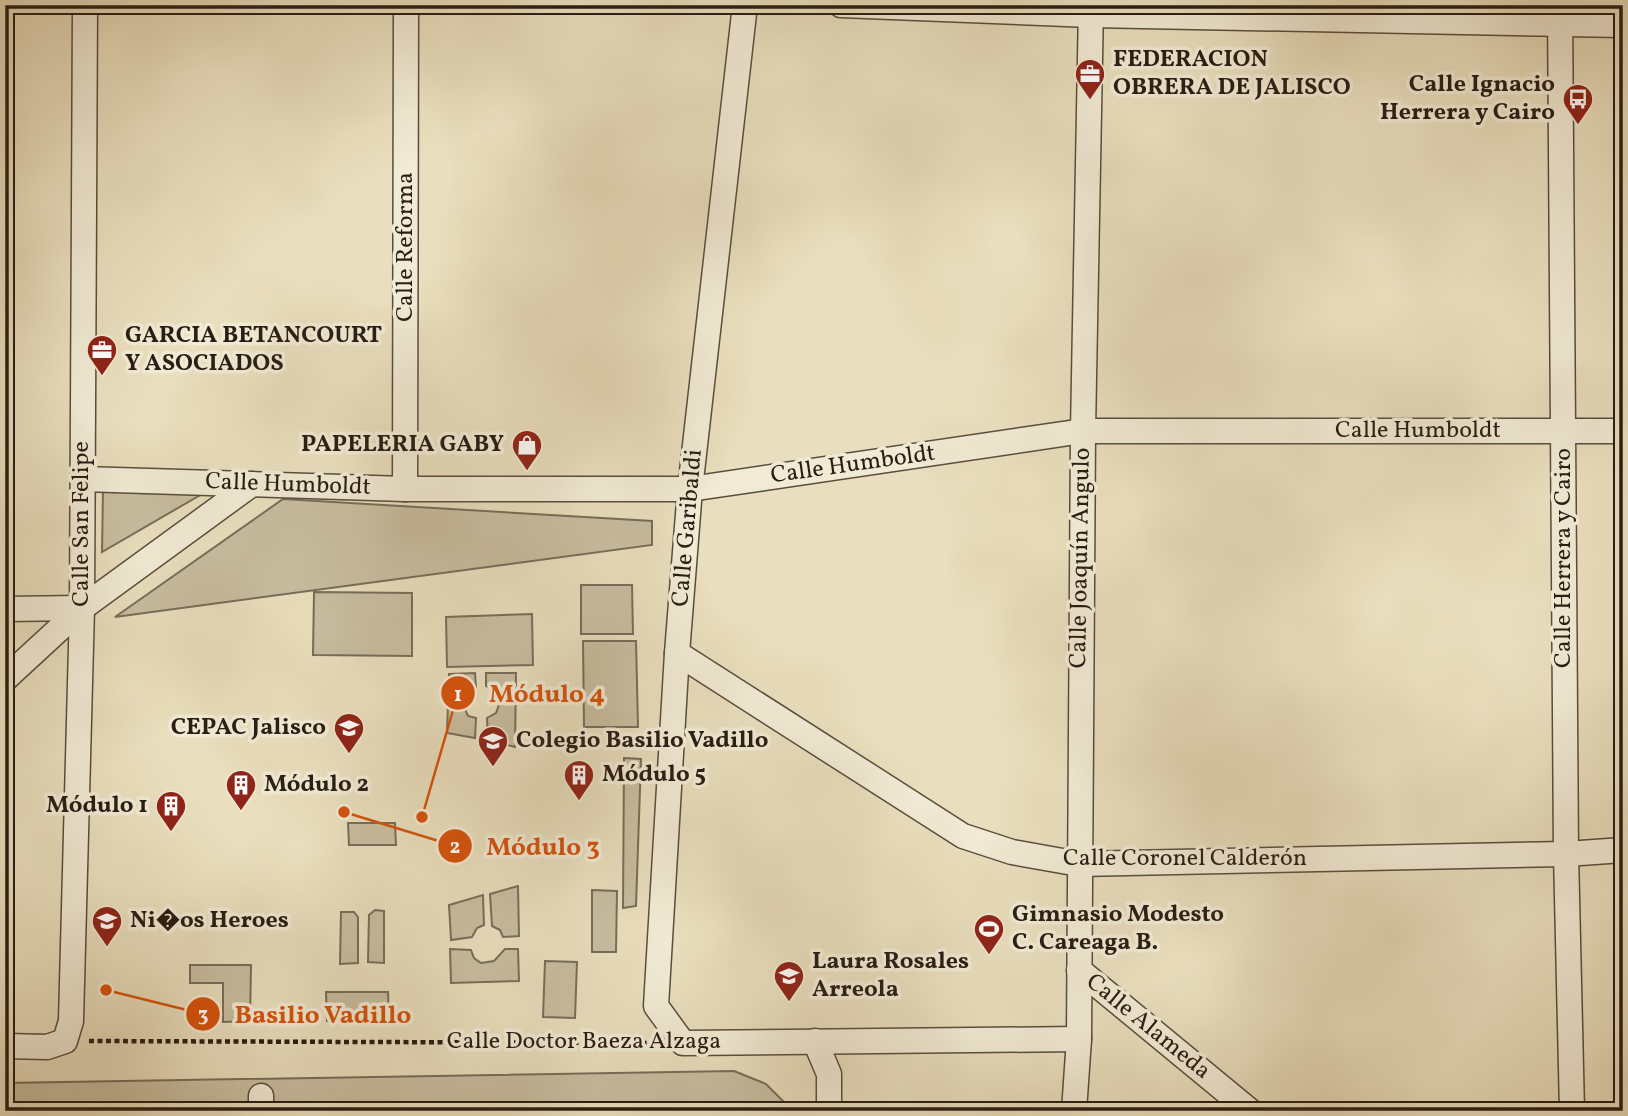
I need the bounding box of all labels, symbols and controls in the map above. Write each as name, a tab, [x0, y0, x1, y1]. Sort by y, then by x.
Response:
place label: FEDERACION OBRERA DE JALISCO	[1113, 43, 1351, 105]
office icon: FEDERACION OBRERA DE JALISCO	[1073, 57, 1107, 101]
place label: Calle Ignacio Herrera y Cairo	[1380, 68, 1555, 130]
bus stop icon: Calle Ignacio Herrera y Cairo	[1561, 82, 1595, 126]
street label: Calle Reforma	[389, 172, 423, 322]
place label: GARCIA BETANCOURT Y ASOCIADOS	[125, 319, 382, 381]
office icon: GARCIA BETANCOURT Y ASOCIADOS	[85, 333, 119, 377]
street label: Calle Humboldt	[1335, 414, 1501, 448]
place label: PAPELERIA GABY	[301, 428, 504, 462]
shop icon: PAPELERIA GABY	[510, 428, 544, 472]
street label: Calle Humboldt	[769, 437, 937, 493]
street label: Calle San Felipe	[65, 441, 99, 607]
street label: Calle Joaquín Angulo	[1062, 447, 1100, 669]
street label: Calle Garibaldi	[664, 448, 712, 608]
street label: Calle Herrera y Cairo	[1547, 448, 1581, 668]
street label: Calle Humboldt	[205, 465, 371, 505]
callout: Módulo 4	[440, 670, 619, 717]
text: Módulo 4	[489, 677, 605, 713]
text: 1	[454, 681, 462, 710]
place label: CEPAC Jalisco	[171, 711, 326, 745]
school or university icon: CEPAC Jalisco	[332, 711, 366, 755]
school or university icon: Colegio Basilio Vadillo	[476, 724, 510, 768]
place label: Colegio Basilio Vadillo	[516, 724, 769, 758]
building icon: Módulo 5	[562, 758, 596, 802]
place label: Módulo 5	[602, 758, 706, 792]
building icon: Módulo 2	[224, 768, 258, 812]
place label: Módulo 2	[264, 768, 369, 802]
place label: Módulo 1	[46, 789, 148, 823]
building icon: Módulo 1	[154, 789, 188, 833]
callout: Módulo 3	[437, 822, 614, 869]
text: Módulo 3	[486, 830, 600, 866]
text: 2	[450, 833, 460, 862]
street label: Calle Coronel Calderón	[1063, 842, 1307, 876]
place label: Gimnasio Modesto C. Careaga B.	[1012, 898, 1224, 960]
school or university icon: Ni�os Heroes	[90, 904, 124, 948]
place label: Ni�os Heroes	[130, 904, 289, 938]
sports icon: Gimnasio Modesto C. Careaga B.	[972, 912, 1006, 956]
place label: Laura Rosales Arreola	[812, 945, 969, 1007]
school or university icon: Laura Rosales Arreola	[772, 959, 806, 1003]
street label: Calle Alameda	[1078, 966, 1218, 1088]
callout: Basilio Vadillo	[185, 991, 426, 1038]
text: Basilio Vadillo	[235, 998, 411, 1034]
text: 3	[198, 1001, 208, 1030]
street label: Calle Doctor Baeza Alzaga	[447, 1025, 721, 1059]

